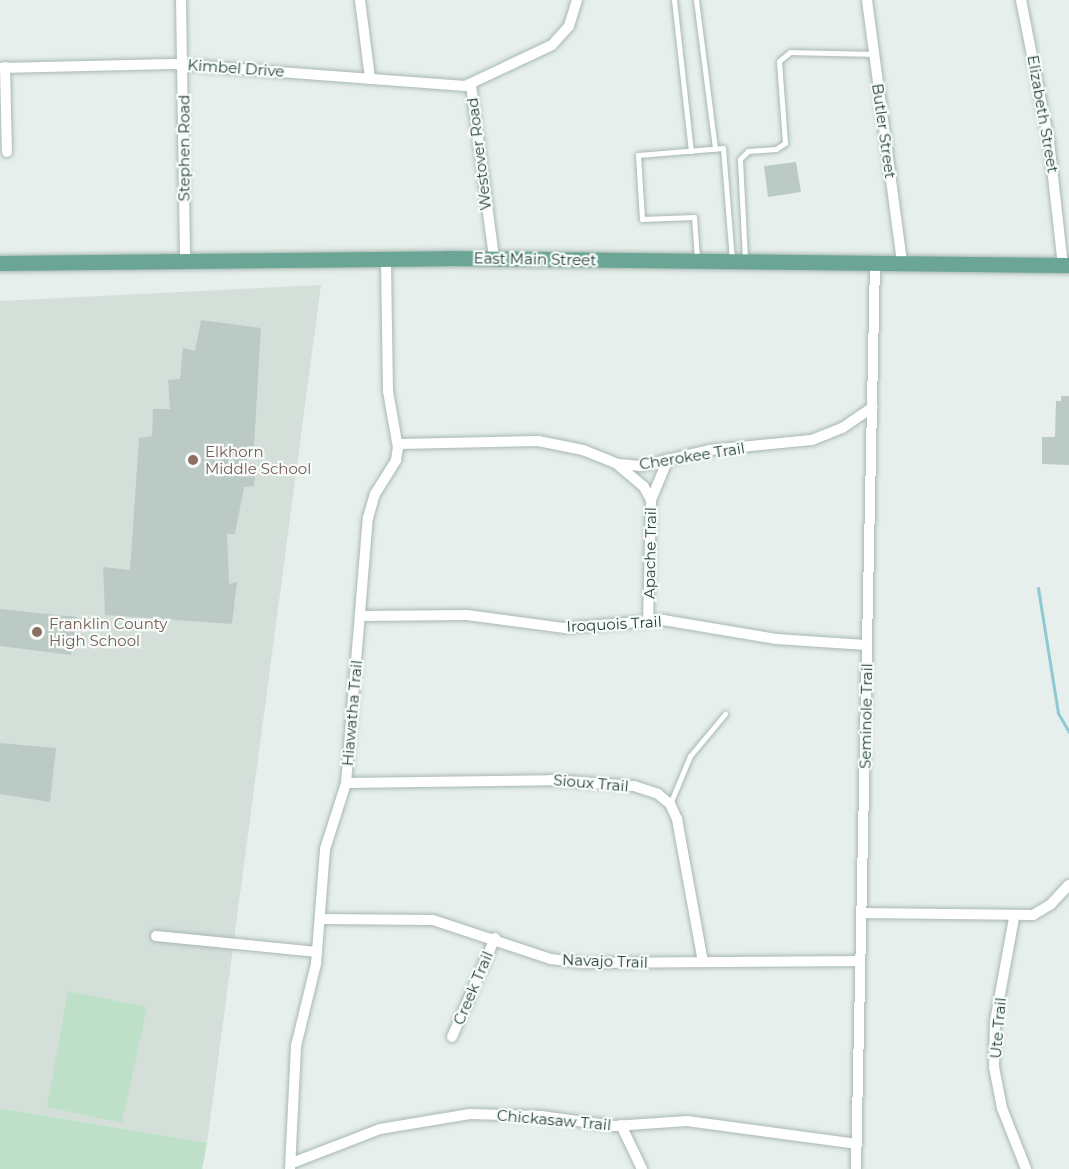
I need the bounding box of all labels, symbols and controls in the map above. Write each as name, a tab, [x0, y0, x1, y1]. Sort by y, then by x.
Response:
street label: Elizabeth Street	[1024, 54, 1062, 174]
street label: Kimbel Drive	[187, 56, 285, 80]
street label: Butler Street	[868, 82, 900, 180]
street label: Stephen Road	[175, 95, 193, 201]
street label: Westover Road	[463, 97, 495, 211]
street label: East Main Street	[473, 249, 597, 269]
street label: Cherokee Trail	[638, 439, 746, 473]
place label: Elkhorn Middle School	[205, 442, 311, 477]
marker: Elkhorn Middle School	[186, 453, 200, 467]
street label: Apache Trail	[640, 507, 660, 599]
street label: Iroquois Trail	[566, 613, 662, 635]
place label: Franklin County High School	[49, 614, 167, 649]
marker: Franklin County High School	[30, 625, 44, 639]
street label: Hiawatha Trail	[338, 659, 366, 767]
street label: Seminole Trail	[856, 663, 876, 769]
street label: Sioux Trail	[553, 771, 629, 795]
street label: Creek Trail	[449, 948, 497, 1028]
street label: Navajo Trail	[562, 951, 648, 971]
street label: Ute Trail	[986, 997, 1010, 1059]
street label: Chickasaw Trail	[496, 1106, 612, 1134]

